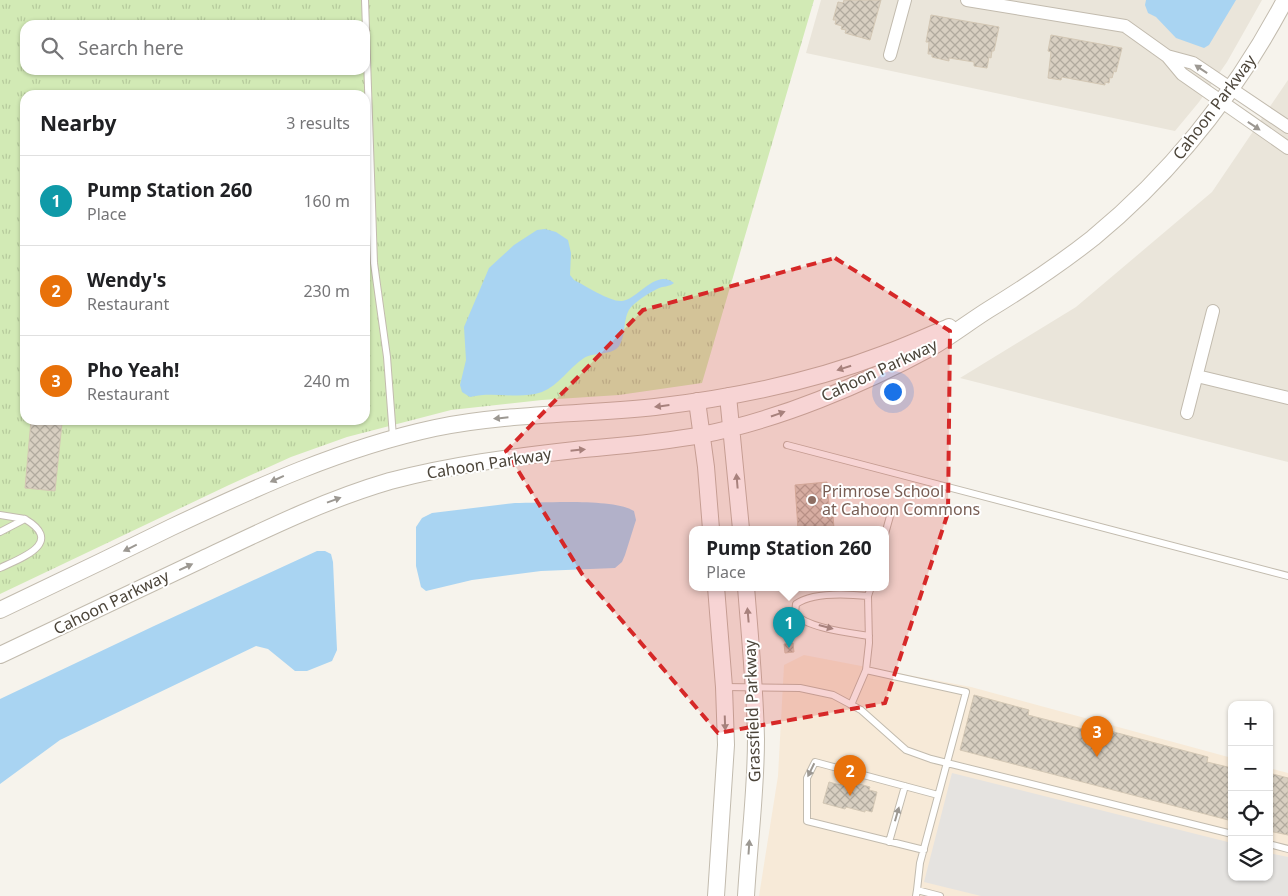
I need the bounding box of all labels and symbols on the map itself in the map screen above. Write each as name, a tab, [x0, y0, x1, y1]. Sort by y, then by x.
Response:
street label: Cahoon Parkway	[1167, 49, 1261, 164]
one-way arrow	[1194, 64, 1208, 74]
one-way arrow	[1248, 121, 1261, 130]
street label: Cahoon Parkway	[817, 333, 941, 407]
one-way arrow	[837, 364, 852, 372]
your location	[880, 379, 906, 405]
one-way arrow	[654, 402, 670, 410]
one-way arrow	[771, 409, 786, 417]
one-way arrow	[492, 414, 508, 422]
street label: Cahoon Parkway	[425, 442, 554, 484]
one-way arrow	[571, 446, 587, 454]
one-way arrow	[733, 472, 741, 488]
one-way arrow	[270, 475, 284, 483]
place label: Primrose School at Cahoon Commons	[822, 480, 980, 520]
marker: Primrose School at Cahoon Commons	[806, 494, 818, 506]
one-way arrow	[327, 496, 342, 504]
one-way arrow	[123, 544, 137, 552]
one-way arrow	[179, 562, 193, 570]
street label: Cahoon Parkway	[50, 564, 173, 639]
one-way arrow	[744, 607, 752, 623]
pin: 1	[773, 607, 805, 648]
one-way arrow	[819, 623, 834, 631]
street label: Grassfield Parkway	[738, 639, 765, 783]
one-way arrow	[722, 715, 730, 731]
pin: 3	[1081, 716, 1113, 757]
pin: 2	[834, 755, 866, 796]
one-way arrow	[807, 763, 815, 777]
one-way arrow	[893, 806, 901, 821]
one-way arrow	[745, 839, 753, 855]

